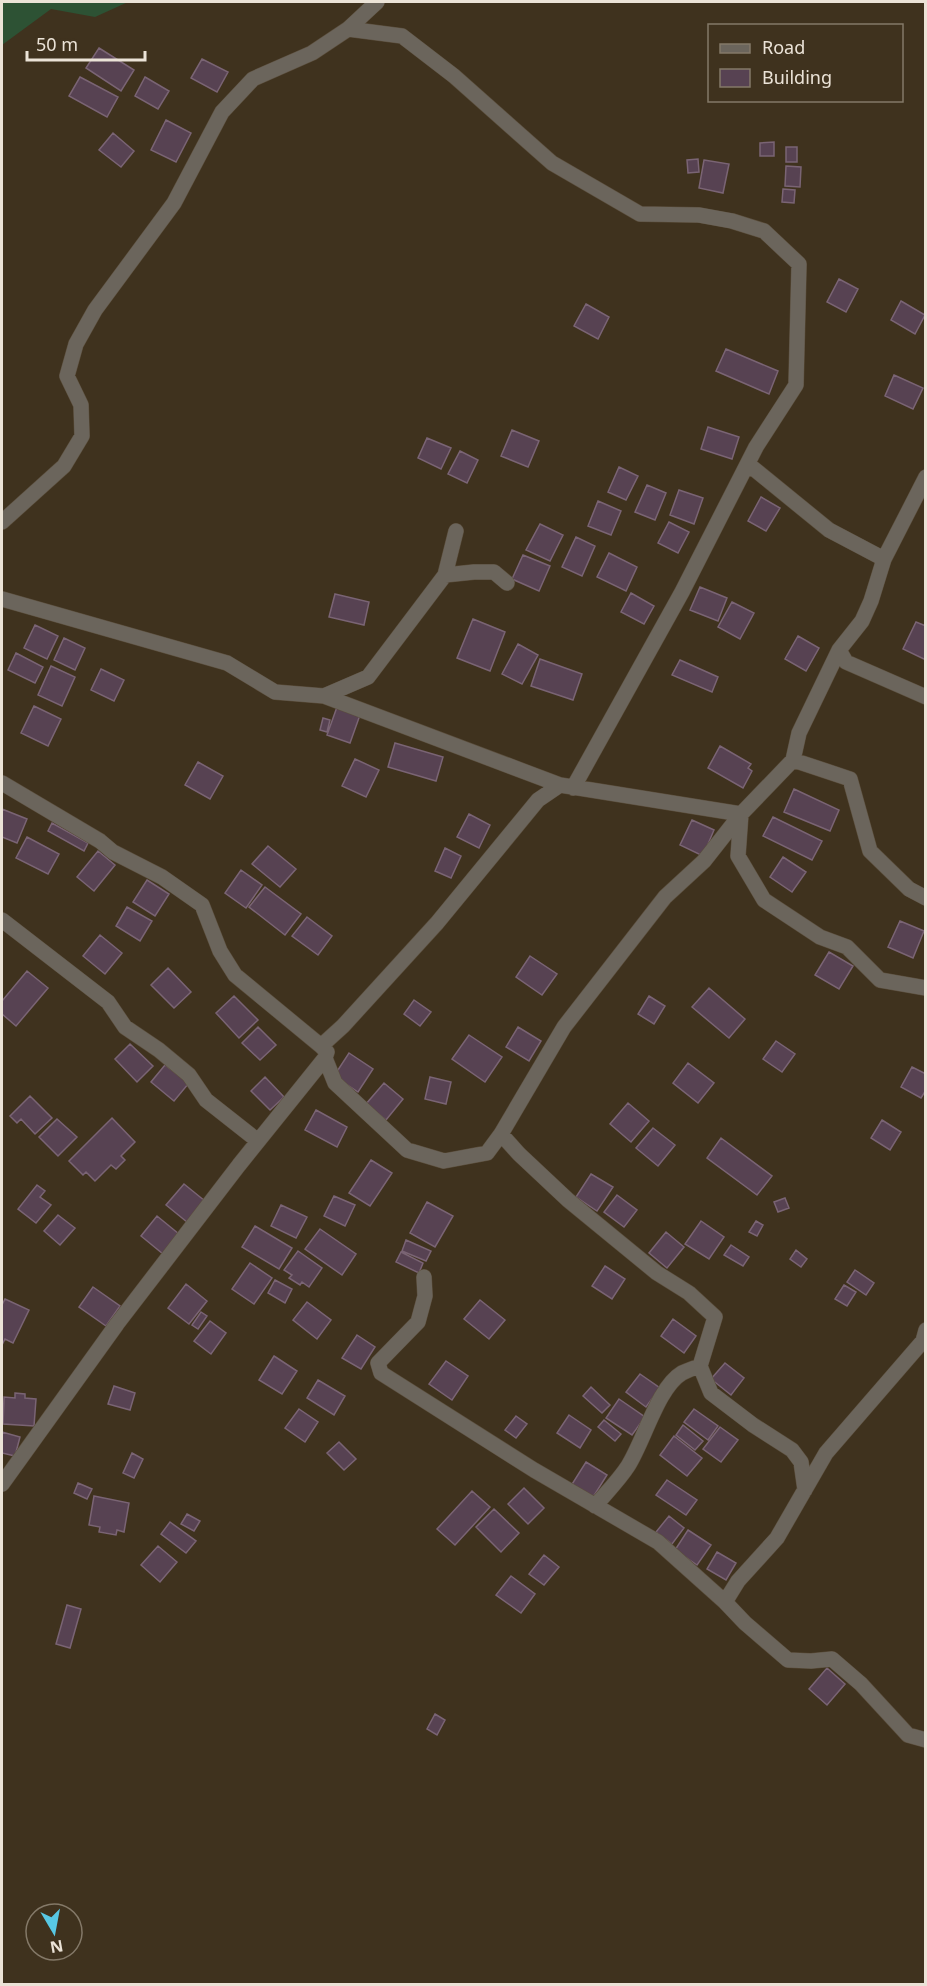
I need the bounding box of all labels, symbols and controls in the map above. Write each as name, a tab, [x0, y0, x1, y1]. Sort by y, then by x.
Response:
scale bar	[27, 24, 146, 62]
legend	[708, 24, 903, 102]
text: 50 m	[36, 32, 78, 56]
text: Road	[762, 35, 805, 59]
text: Building	[762, 65, 832, 89]
north arrow	[24, 1902, 84, 1962]
text: N	[48, 1935, 65, 1959]

